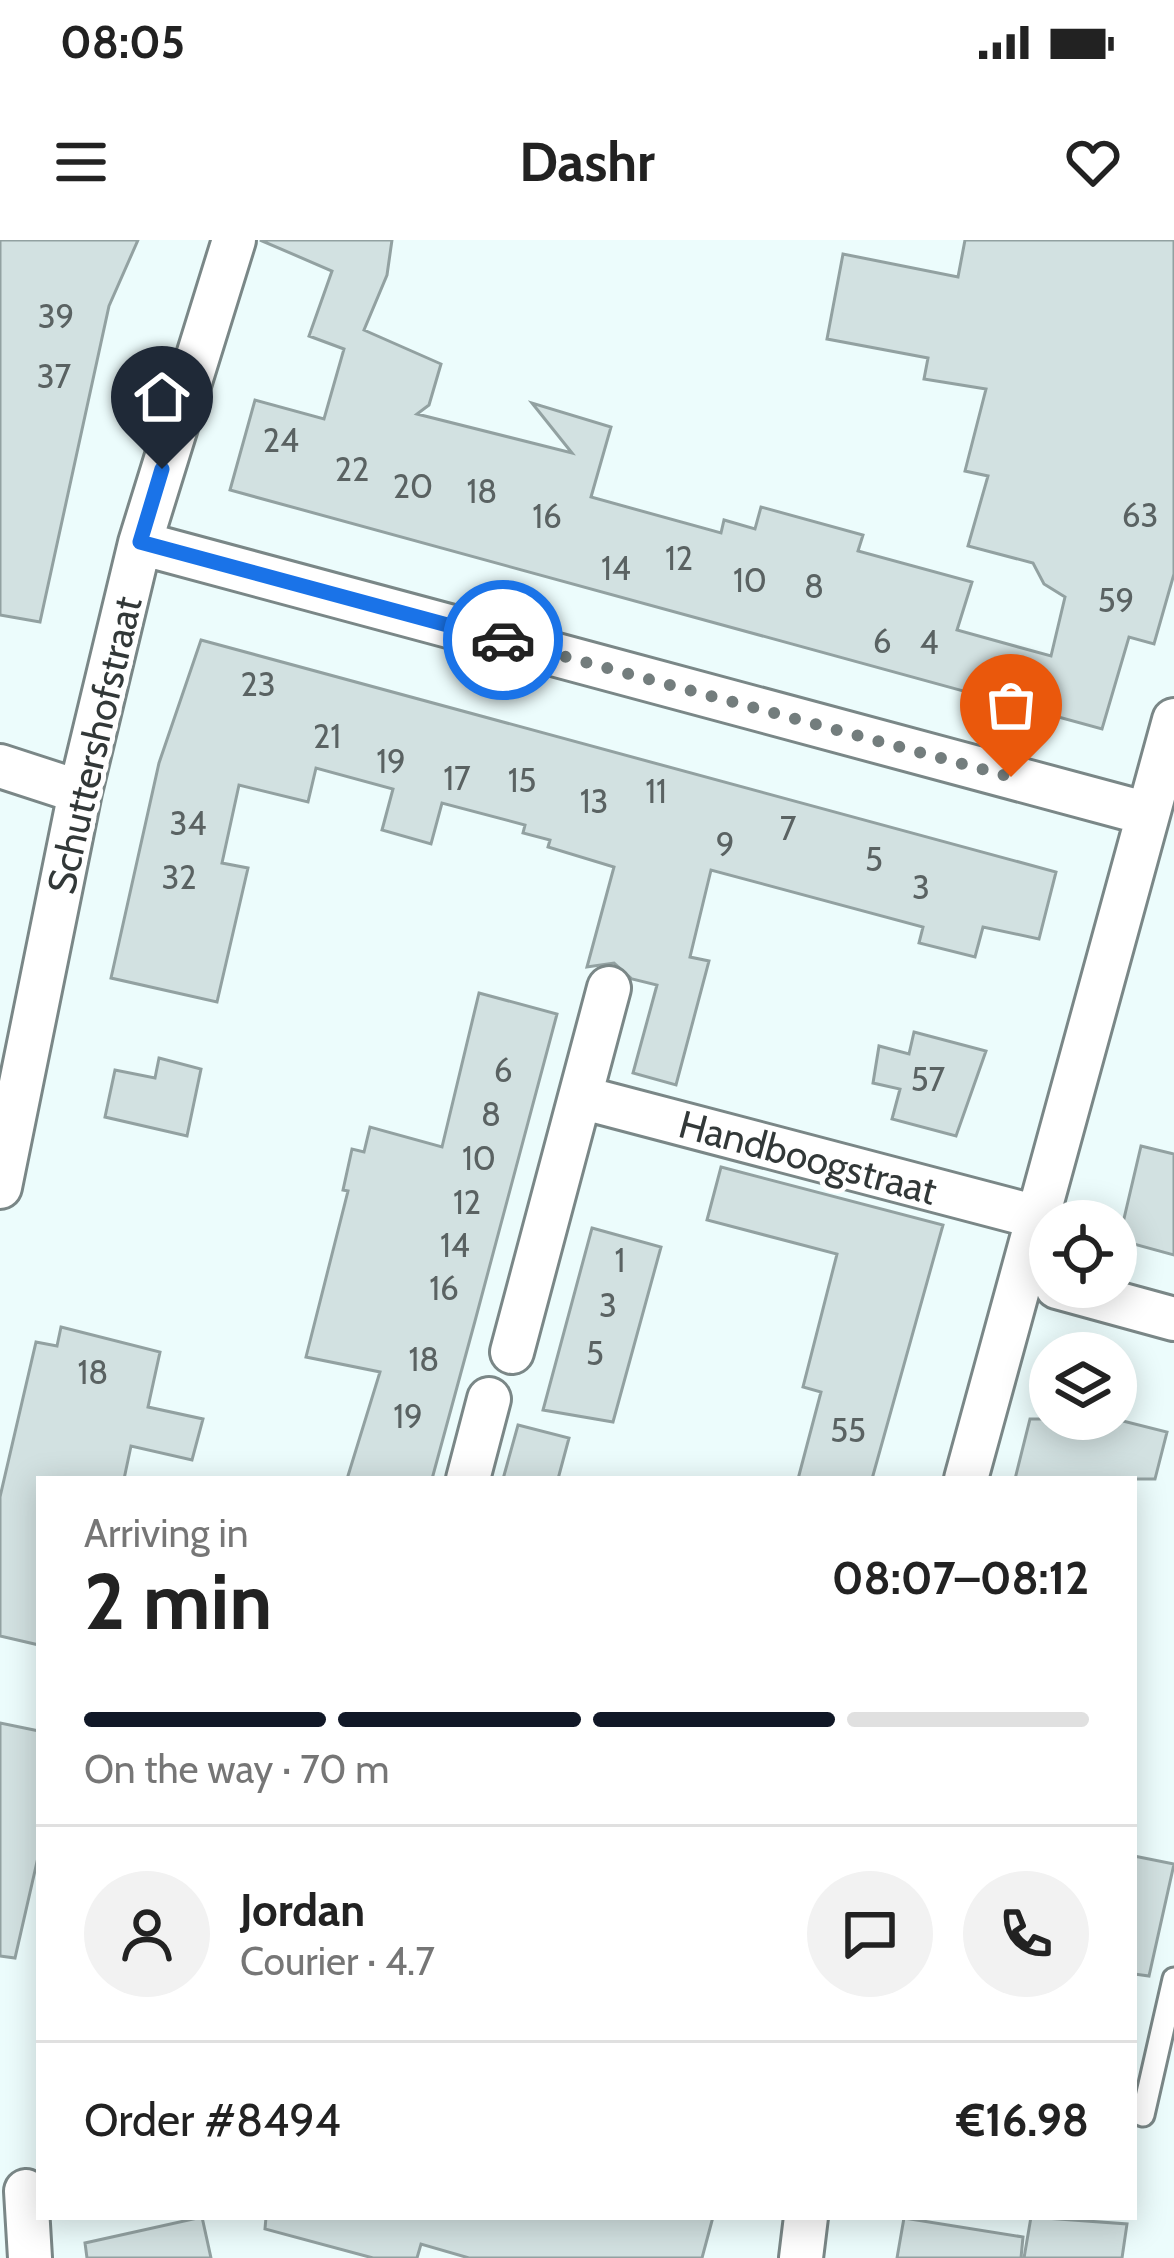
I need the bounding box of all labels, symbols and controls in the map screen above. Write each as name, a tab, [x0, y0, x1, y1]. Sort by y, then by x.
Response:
text: 08:05	[60, 15, 185, 69]
icon: menu	[48, 129, 114, 195]
text: Dashr	[519, 129, 655, 195]
icon: heart	[1060, 129, 1126, 195]
house number: 39	[38, 296, 74, 336]
pin	[111, 346, 213, 469]
house number: 37	[37, 356, 72, 396]
icon: home	[129, 364, 195, 430]
house number: 24	[263, 420, 299, 460]
house number: 22	[335, 449, 369, 489]
house number: 20	[393, 466, 433, 506]
house number: 18	[467, 471, 497, 511]
house number: 63	[1122, 495, 1158, 535]
house number: 16	[532, 496, 562, 536]
house number: 12	[665, 538, 693, 578]
house number: 14	[601, 548, 631, 588]
house number: 10	[733, 560, 767, 600]
house number: 8	[804, 566, 824, 606]
courier	[443, 580, 563, 700]
house number: 59	[1098, 580, 1134, 620]
street label: Schuttershofstraat	[36, 592, 152, 898]
icon: car	[470, 607, 536, 673]
house number: 6	[873, 621, 891, 661]
house number: 4	[919, 622, 939, 662]
pin	[960, 654, 1062, 777]
house number: 23	[240, 664, 276, 704]
icon: bag	[978, 672, 1044, 738]
house number: 21	[313, 716, 341, 756]
house number: 19	[376, 741, 406, 781]
house number: 17	[443, 758, 471, 798]
house number: 15	[508, 760, 536, 800]
house number: 11	[645, 771, 667, 811]
house number: 13	[580, 781, 608, 821]
house number: 34	[170, 803, 206, 843]
house number: 7	[780, 808, 797, 848]
house number: 9	[716, 824, 734, 864]
house number: 5	[865, 839, 883, 879]
house number: 32	[161, 857, 197, 897]
house number: 3	[912, 867, 930, 907]
house number: 6	[494, 1050, 512, 1090]
house number: 57	[911, 1059, 946, 1099]
house number: 8	[481, 1094, 501, 1134]
street label: Handboogstraat	[674, 1100, 942, 1214]
house number: 10	[462, 1138, 496, 1178]
house number: 12	[453, 1182, 481, 1222]
map controls	[1029, 1200, 1137, 1440]
button: locate	[1029, 1200, 1137, 1308]
house number: 14	[440, 1225, 470, 1265]
house number: 1	[615, 1240, 625, 1280]
house number: 16	[429, 1268, 459, 1308]
house number: 3	[599, 1285, 617, 1325]
button: layers	[1029, 1332, 1137, 1440]
house number: 5	[586, 1333, 604, 1373]
house number: 18	[409, 1339, 439, 1379]
house number: 18	[78, 1352, 108, 1392]
house number: 19	[393, 1396, 423, 1436]
house number: 55	[830, 1410, 866, 1450]
text: Arriving in	[84, 1509, 248, 1557]
text: 08:07–08:12	[832, 1551, 1089, 1605]
text: 2 min	[84, 1554, 272, 1649]
text: On the way · 70 m	[84, 1745, 389, 1793]
button: person	[84, 1871, 210, 1997]
button: chat	[807, 1871, 933, 1997]
button: phone	[963, 1871, 1089, 1997]
text: Jordan	[240, 1883, 365, 1937]
text: Courier · 4.7	[240, 1937, 435, 1985]
text: Order #8494	[84, 2093, 341, 2147]
text: €16.98	[956, 2093, 1089, 2147]

